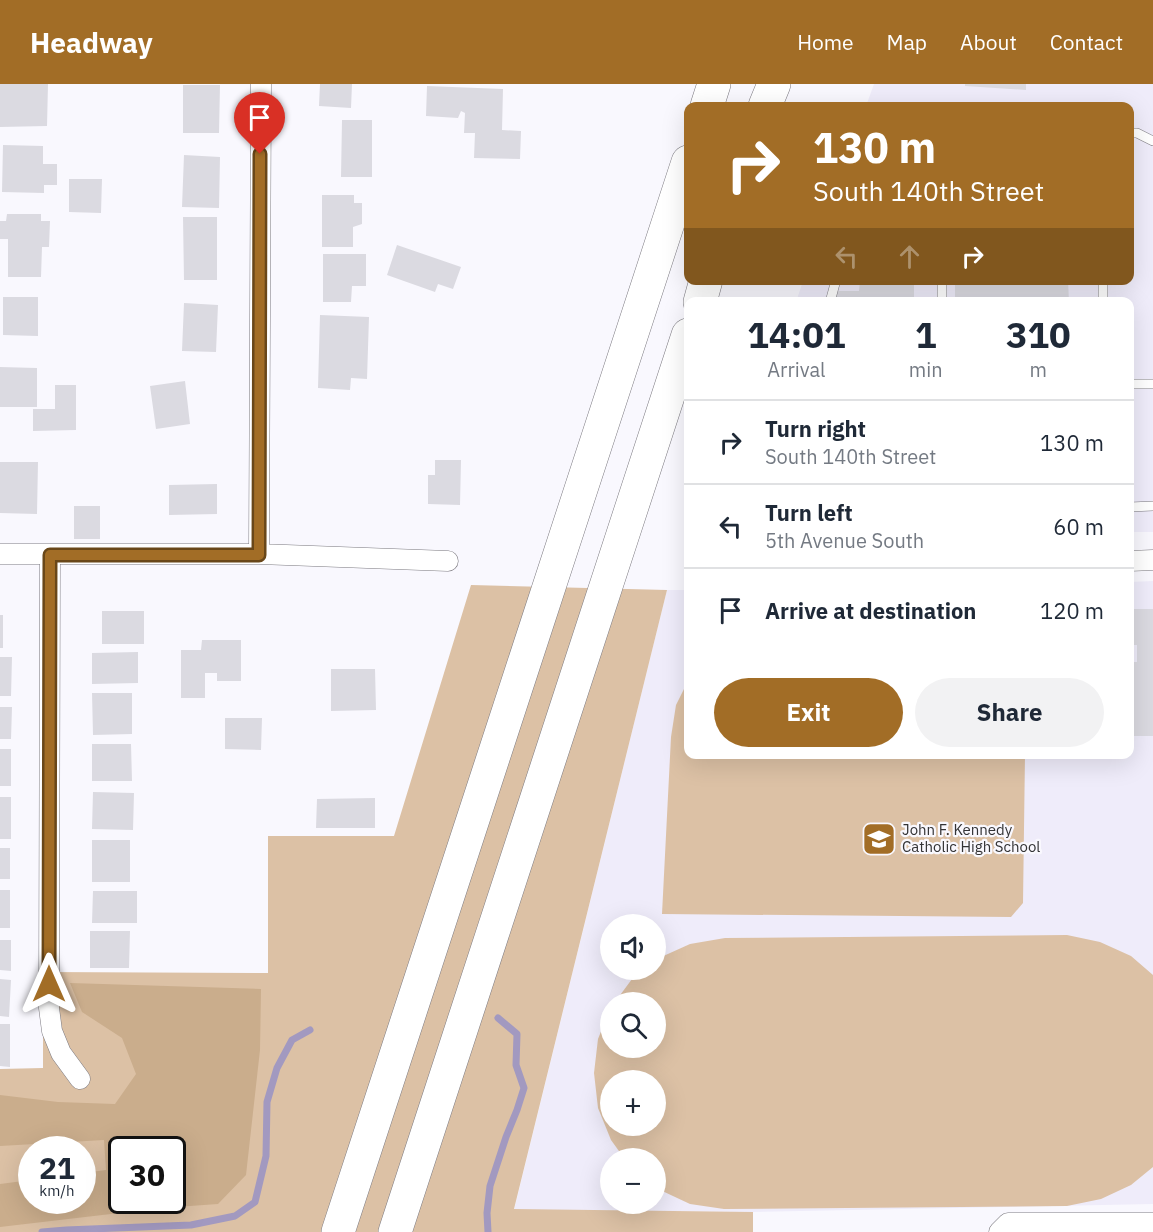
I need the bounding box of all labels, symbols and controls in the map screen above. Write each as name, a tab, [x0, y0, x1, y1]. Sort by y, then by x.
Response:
text: Headway	[30, 24, 153, 61]
text: Home	[797, 28, 854, 56]
text: Map	[887, 28, 927, 56]
text: About	[960, 28, 1017, 56]
text: Contact	[1050, 28, 1123, 56]
pin	[234, 92, 285, 154]
icon: arrive	[243, 101, 276, 134]
text: 130 m	[813, 120, 936, 175]
icon: right	[714, 126, 792, 204]
text: South 140th Street	[813, 173, 1044, 208]
icon: left	[830, 240, 863, 273]
icon: ahead	[893, 240, 926, 273]
icon: right	[956, 240, 989, 273]
text: 14:01	[747, 311, 846, 358]
text: 1	[915, 311, 937, 358]
text: 310	[1006, 311, 1071, 358]
text: Arrival	[767, 356, 826, 383]
text: min	[909, 356, 943, 383]
text: m	[1030, 356, 1047, 383]
text: Turn right	[765, 414, 866, 443]
icon: right	[714, 426, 747, 459]
text: 130 m	[1040, 428, 1104, 457]
text: South 140th Street	[765, 443, 936, 470]
text: Turn left	[765, 498, 853, 527]
icon: left	[714, 510, 747, 543]
text: 60 m	[1053, 512, 1104, 541]
text: 5th Avenue South	[765, 527, 924, 554]
icon: arrive	[714, 594, 747, 627]
text: Arrive at destination	[765, 596, 976, 625]
text: 120 m	[1040, 596, 1104, 625]
button: Exit	[714, 678, 903, 747]
button: Share	[915, 678, 1104, 747]
place label: John F. Kennedy Catholic High School	[902, 820, 1040, 856]
school or university icon: John F. Kennedy Catholic High School	[861, 821, 897, 857]
map controls	[600, 914, 666, 1214]
button: sound	[600, 914, 666, 980]
position arrow	[17, 952, 81, 1016]
button: search	[600, 992, 666, 1058]
button: +	[600, 1070, 666, 1136]
speed limit sign: 30	[108, 1136, 186, 1214]
text: 21	[39, 1148, 75, 1187]
button: −	[600, 1148, 666, 1214]
text: km/h	[39, 1181, 75, 1200]

